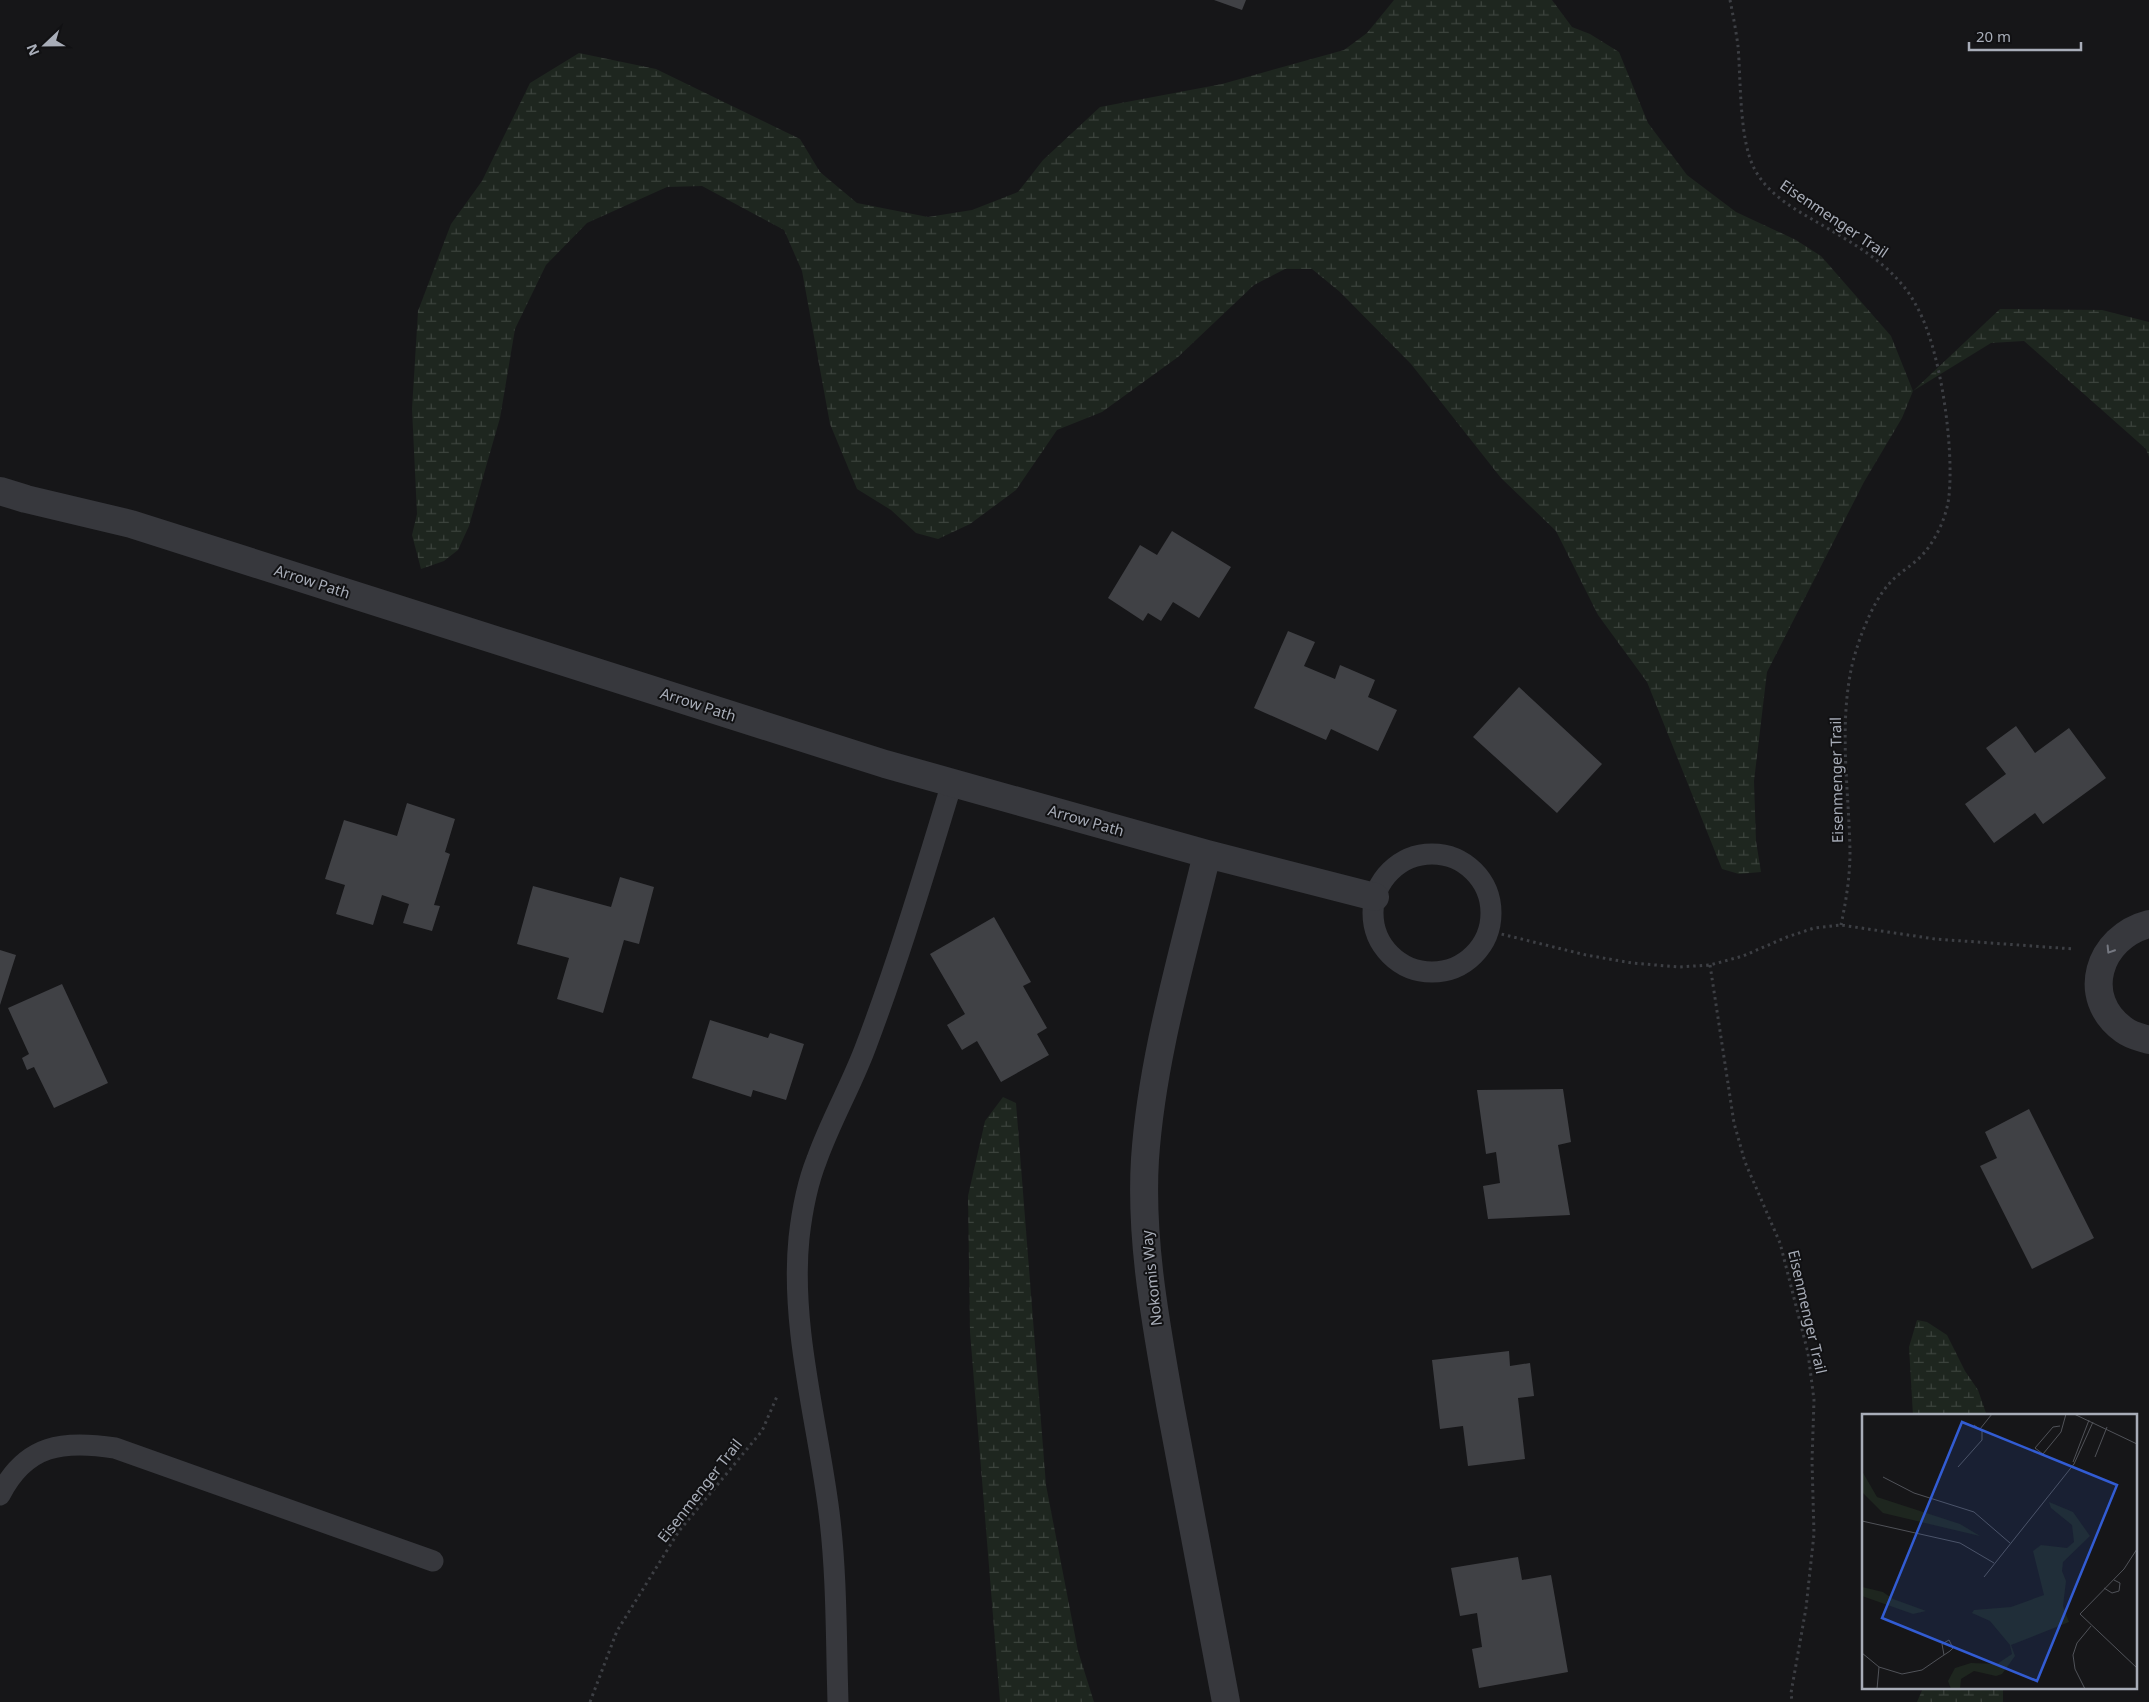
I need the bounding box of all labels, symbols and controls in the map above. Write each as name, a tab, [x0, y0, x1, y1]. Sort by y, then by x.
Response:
north arrow	[20, 20, 70, 70]
scale bar	[1969, 20, 2082, 52]
text: 20 m	[1976, 26, 2011, 46]
text: N	[22, 41, 43, 59]
street label: Eisenmenger Trail	[1777, 175, 1893, 262]
street label: Arrow Path	[272, 559, 353, 603]
street label: Arrow Path	[658, 682, 739, 726]
street label: Eisenmenger Trail	[1825, 717, 1847, 843]
street label: Arrow Path	[1046, 800, 1127, 840]
one-way arrow	[2106, 944, 2116, 953]
street label: Nokomis Way	[1136, 1229, 1166, 1327]
street label: Eisenmenger Trail	[1784, 1248, 1832, 1376]
inset map	[1862, 1414, 2136, 1690]
street label: Eisenmenger Trail	[652, 1434, 746, 1546]

